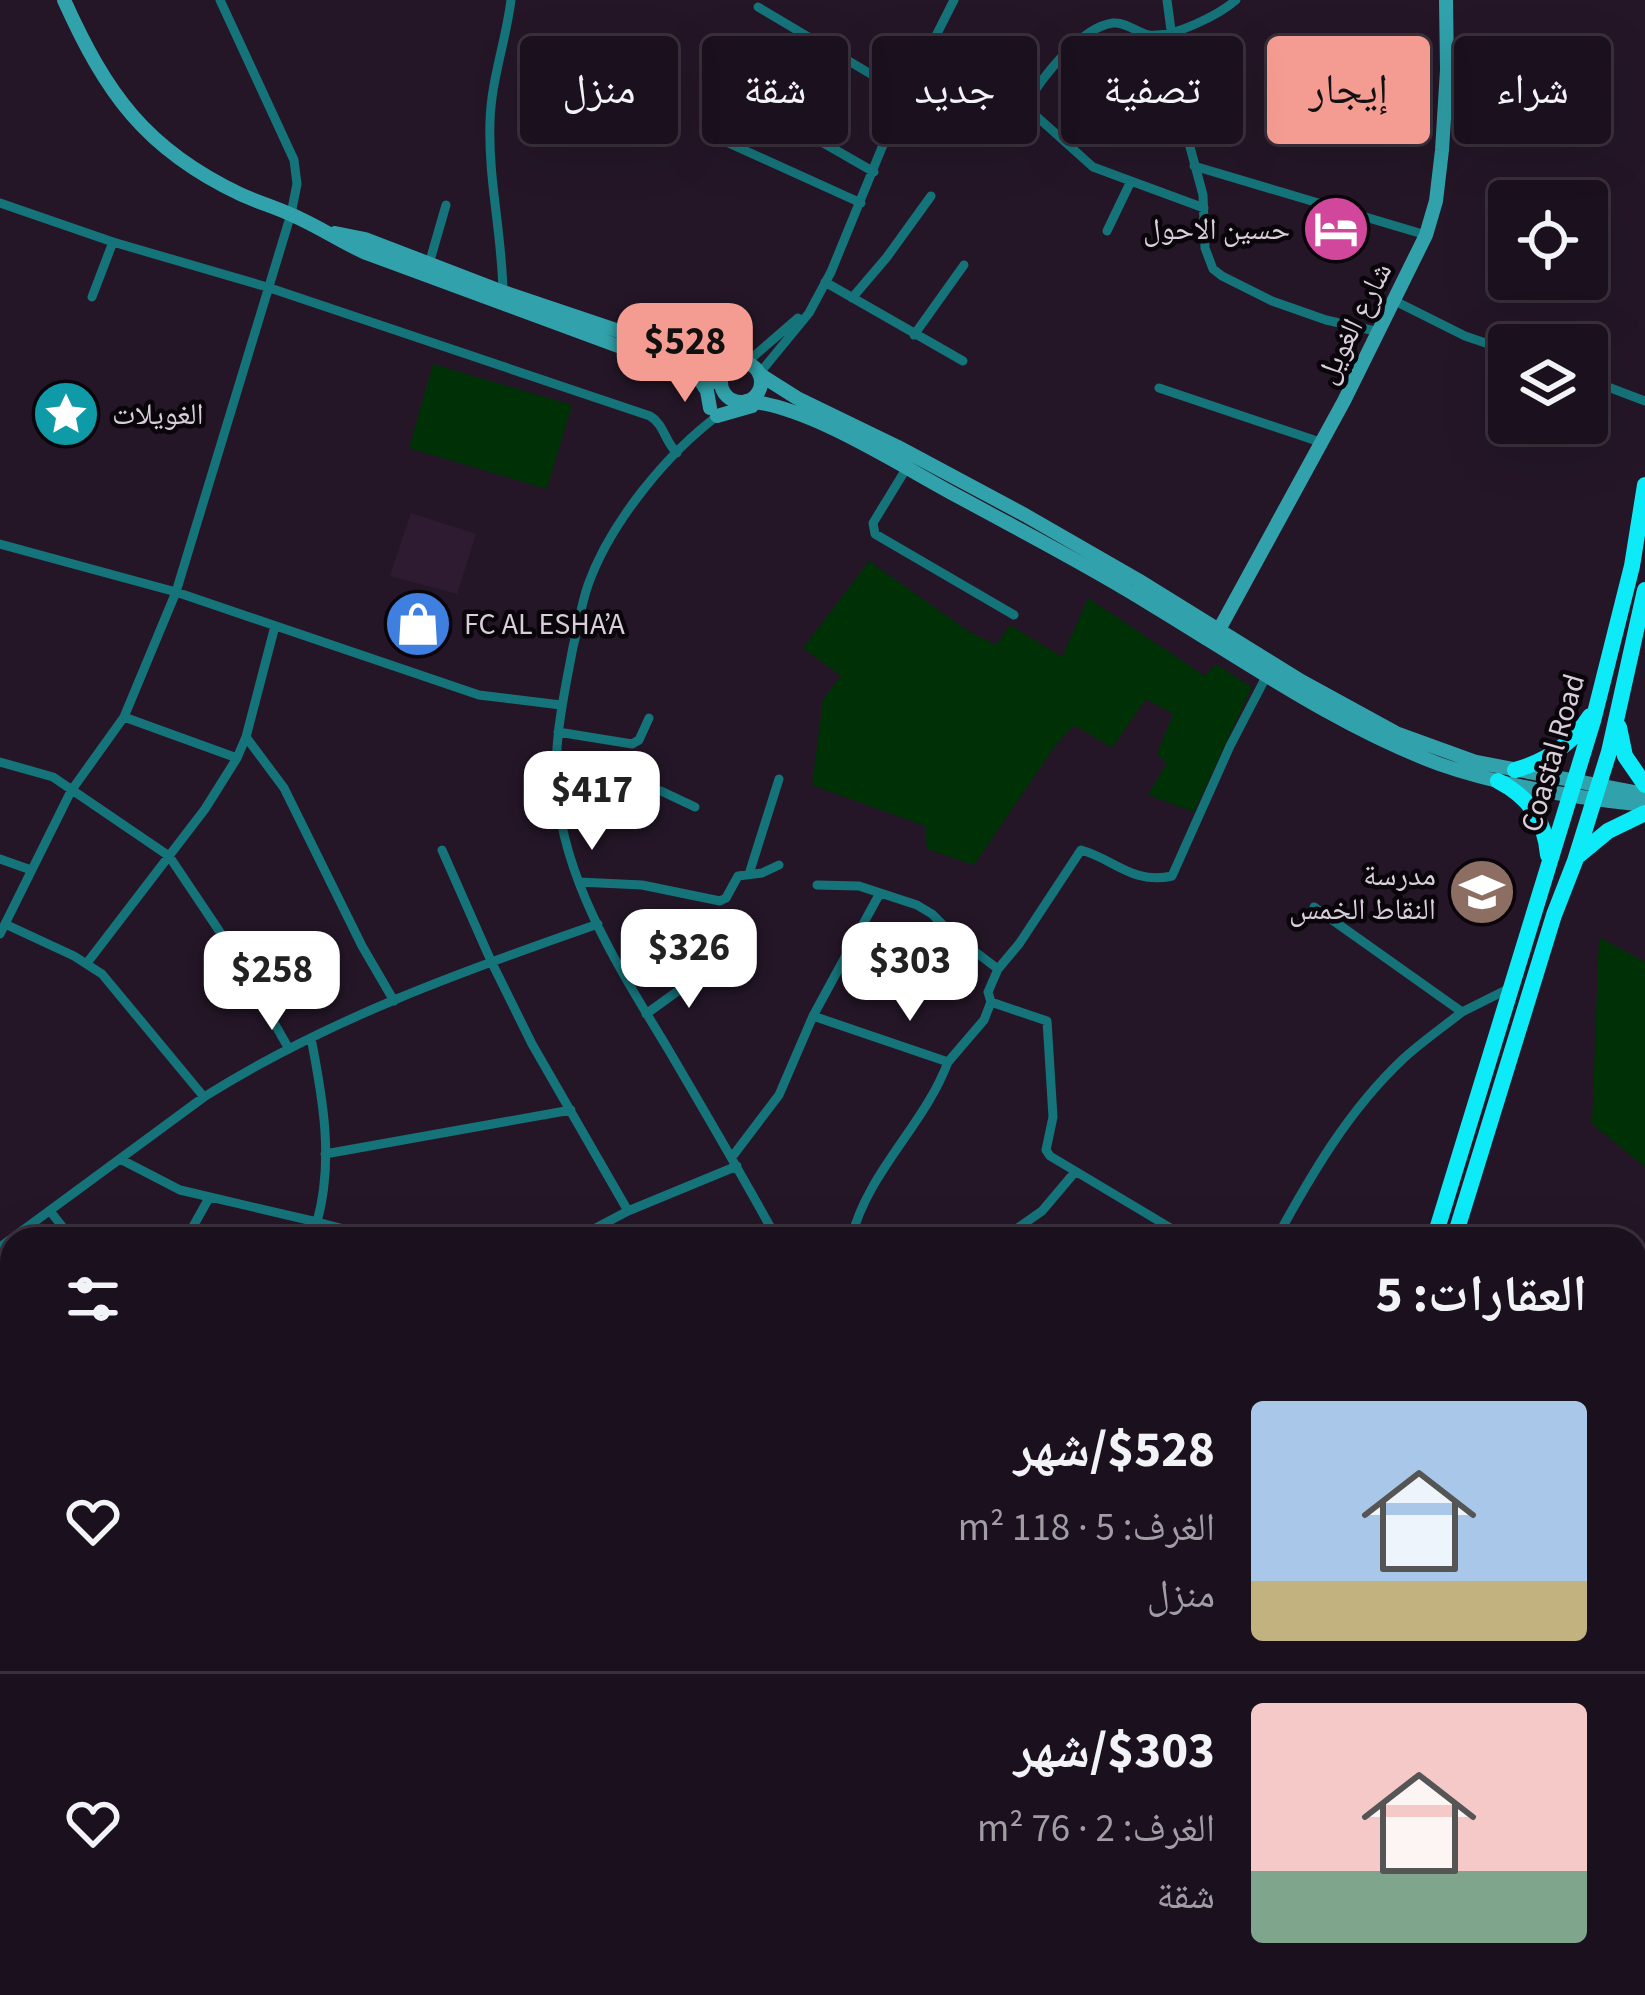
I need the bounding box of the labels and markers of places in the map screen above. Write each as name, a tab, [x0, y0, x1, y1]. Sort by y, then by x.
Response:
hotel icon: حسين الاحول	[1301, 194, 1371, 264]
place label: حسين الاحول	[1143, 208, 1290, 251]
pin: $528	[614, 303, 756, 405]
place icon: الغويلات	[31, 379, 101, 449]
place label: الغويلات	[112, 393, 204, 436]
shop icon: FC AL ESHA’A	[383, 589, 453, 659]
place label: FC AL ESHA’A	[464, 603, 626, 646]
pin: $417	[521, 751, 663, 853]
place label: مدرسة النقاط الخمس	[1289, 854, 1436, 931]
school or university icon: مدرسة النقاط الخمس	[1447, 857, 1517, 927]
pin: $326	[618, 909, 760, 1011]
pin: $303	[839, 922, 981, 1024]
pin: $258	[201, 931, 343, 1033]

